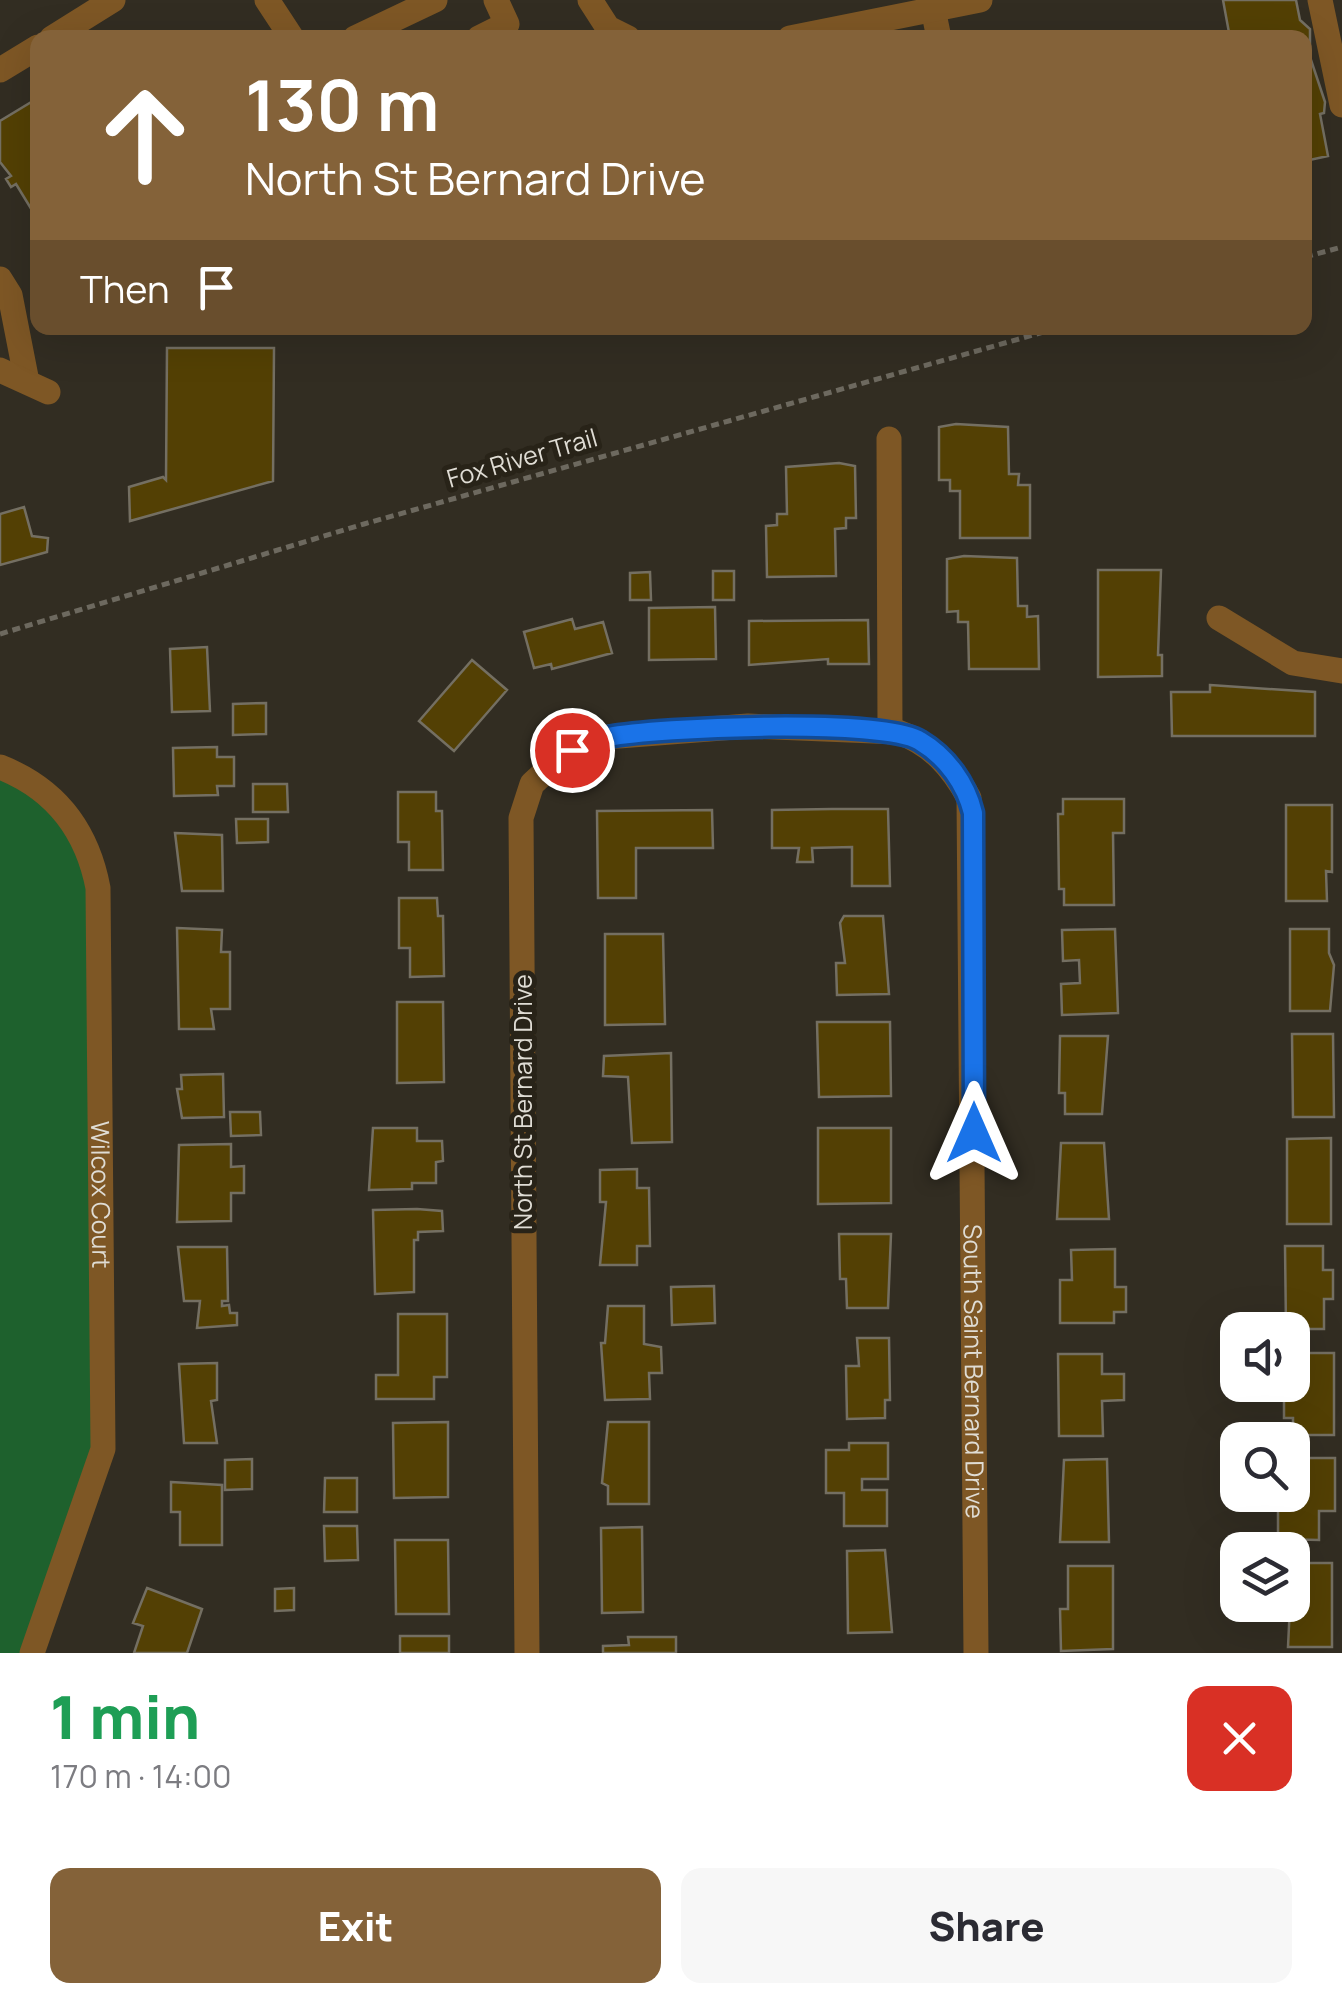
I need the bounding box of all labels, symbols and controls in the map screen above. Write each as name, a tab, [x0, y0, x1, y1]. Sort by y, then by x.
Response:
text: 130 m	[245, 56, 439, 152]
icon: ahead	[80, 70, 210, 200]
text: North St Bernard Drive	[245, 147, 706, 209]
icon: arrive	[189, 260, 244, 315]
text: Then	[80, 262, 169, 314]
street label: Fox River Trail	[442, 419, 601, 496]
pin	[530, 708, 615, 793]
icon: arrive	[545, 723, 600, 778]
street label: North St Bernard Drive	[505, 974, 540, 1230]
position arrow	[922, 1081, 1026, 1185]
street label: Wilcox Court	[83, 1121, 119, 1269]
street label: South Saint Bernard Drive	[955, 1224, 993, 1519]
map controls	[1220, 1312, 1310, 1622]
button: sound	[1220, 1312, 1310, 1402]
button: search	[1220, 1422, 1310, 1512]
button: layers	[1220, 1532, 1310, 1622]
text: 1 min	[50, 1675, 200, 1757]
button: close	[1187, 1686, 1292, 1791]
text: 170 m · 14:00	[50, 1754, 232, 1798]
button: Exit	[50, 1868, 661, 1983]
button: Share	[681, 1868, 1292, 1983]

